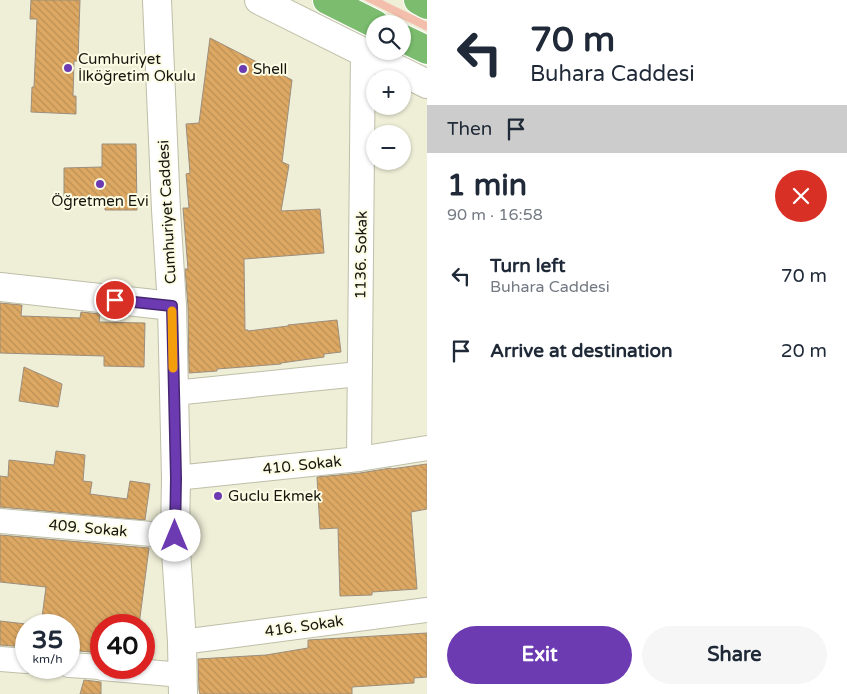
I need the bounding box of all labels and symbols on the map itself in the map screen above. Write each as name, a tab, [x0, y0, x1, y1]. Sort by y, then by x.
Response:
place label: Cumhuriyet İlköğretim Okulu	[78, 50, 196, 85]
place label: Shell	[253, 60, 287, 78]
marker: Cumhuriyet İlköğretim Okulu	[62, 62, 74, 74]
marker: Shell	[237, 63, 249, 75]
street label: Cumhuriyet Caddesi	[154, 140, 180, 284]
marker: Öğretmen Evi	[94, 178, 106, 190]
place label: Öğretmen Evi	[51, 192, 149, 210]
street label: 1136. Sokak	[351, 211, 371, 299]
pin	[94, 279, 136, 321]
street label: 410. Sokak	[262, 452, 342, 478]
place label: Guclu Ekmek	[228, 487, 321, 505]
marker: Guclu Ekmek	[212, 490, 224, 502]
position arrow	[148, 509, 200, 561]
street label: 409. Sokak	[48, 516, 128, 540]
street label: 416. Sokak	[264, 612, 344, 640]
speed limit sign: 40	[90, 614, 155, 679]

